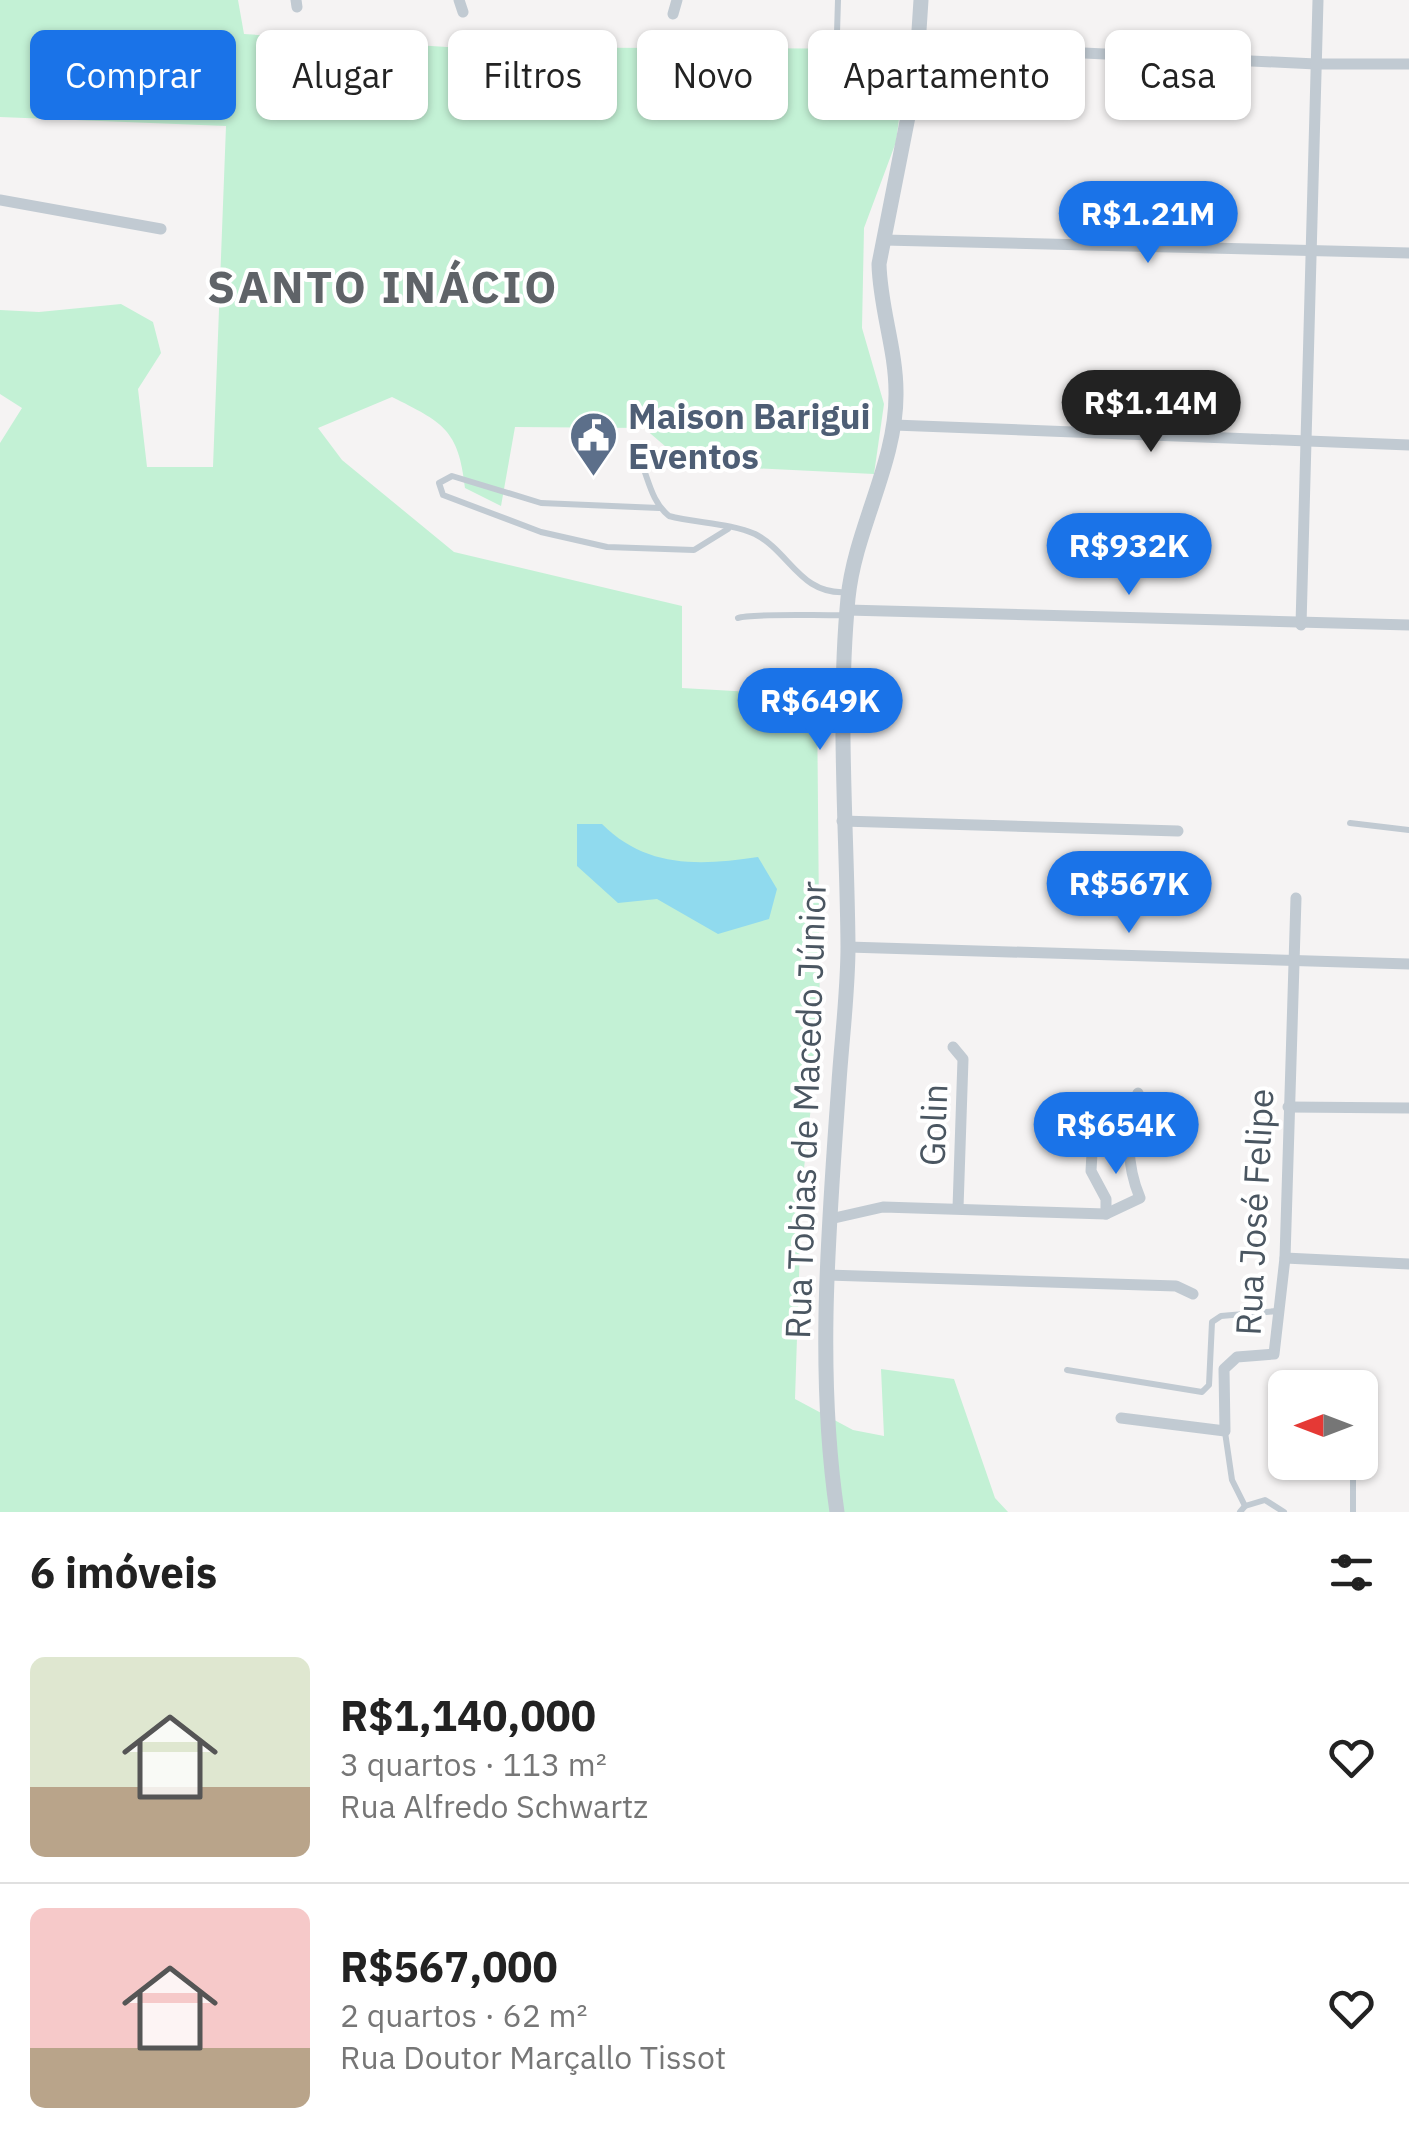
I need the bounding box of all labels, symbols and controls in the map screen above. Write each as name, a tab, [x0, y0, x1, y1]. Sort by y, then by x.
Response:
chip: Comprar	[30, 30, 236, 120]
chip: Alugar	[256, 30, 428, 120]
chip: Filtros	[448, 30, 617, 120]
chip: Novo	[637, 30, 788, 120]
chip: Apartamento	[808, 30, 1085, 120]
chip: Casa	[1105, 30, 1251, 120]
pin: R$1.21M	[1056, 181, 1240, 266]
text: R$1.21M	[1081, 192, 1215, 234]
district label: SANTO INÁCIO	[207, 257, 559, 315]
pin: R$1.14M	[1059, 370, 1243, 455]
text: R$1.14M	[1084, 381, 1218, 423]
place label: Maison Barigui Eventos	[628, 393, 871, 479]
public building icon: Maison Barigui Eventos	[567, 410, 619, 478]
pin: R$932K	[1048, 513, 1210, 598]
text: R$932K	[1069, 524, 1189, 566]
pin: R$649K	[739, 668, 901, 753]
text: R$649K	[760, 679, 880, 721]
pin: R$567K	[1048, 851, 1210, 936]
text: R$567K	[1069, 862, 1189, 904]
street label: Rua Tobias de Macedo Júnior	[774, 880, 836, 1340]
street label: Golin	[909, 1083, 957, 1167]
street label: Rua José Felipe	[1225, 1088, 1283, 1336]
pin: R$654K	[1035, 1092, 1197, 1177]
text: R$654K	[1056, 1103, 1176, 1145]
north arrow	[1268, 1370, 1378, 1480]
map controls	[1268, 1370, 1378, 1480]
text: 6 imóveis	[30, 1545, 217, 1600]
icon: filters	[1324, 1545, 1379, 1600]
text: R$1,140,000	[340, 1688, 596, 1743]
icon: home	[110, 1697, 230, 1817]
icon: heart	[1324, 1730, 1379, 1785]
text: 3 quartos · 113 m²	[340, 1743, 607, 1785]
text: Rua Alfredo Schwartz	[340, 1785, 648, 1827]
text: R$567,000	[340, 1939, 558, 1994]
icon: home	[110, 1948, 230, 2068]
icon: heart	[1324, 1981, 1379, 2036]
text: 2 quartos · 62 m²	[340, 1994, 588, 2036]
text: Rua Doutor Marçallo Tissot	[340, 2036, 726, 2078]

